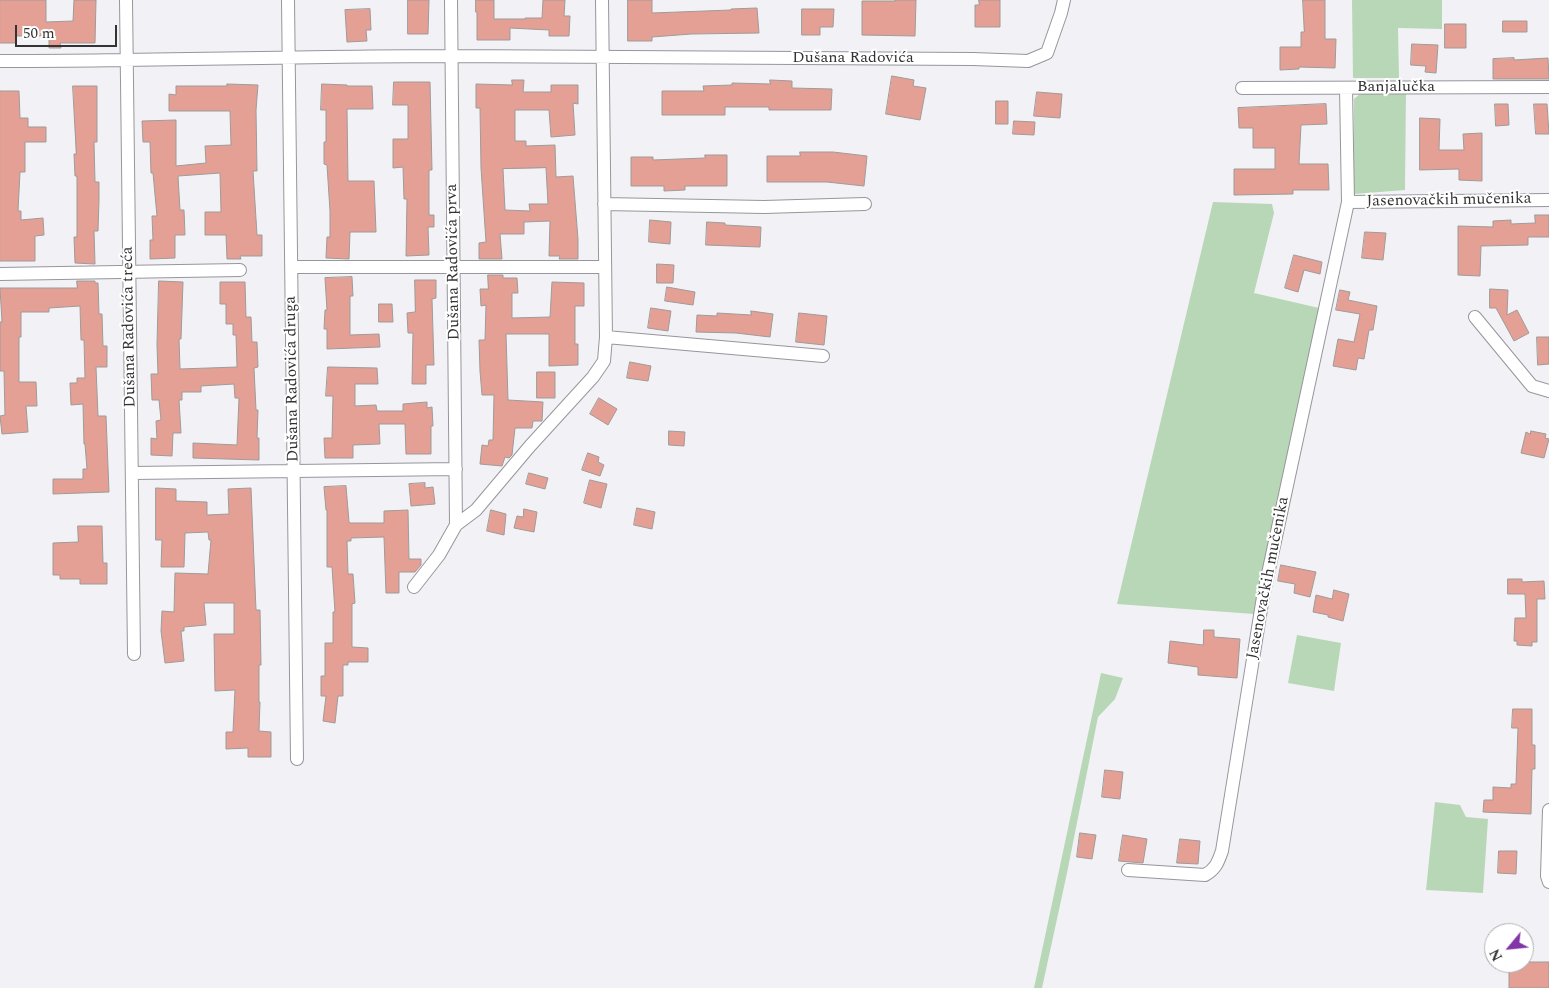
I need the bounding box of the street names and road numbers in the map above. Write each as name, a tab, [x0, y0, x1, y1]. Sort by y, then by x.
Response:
street label: Dušana Radovića	[792, 49, 914, 69]
street label: Banjalučka	[1357, 78, 1435, 98]
street label: Dušana Radovića prva	[443, 184, 465, 340]
street label: Jasenovačkih mučenika	[1366, 190, 1532, 212]
street label: Dušana Radovića treća	[119, 246, 141, 408]
street label: Dušana Radovića druga	[282, 296, 304, 462]
street label: Jasenovačkih mučenika	[1244, 495, 1294, 661]

